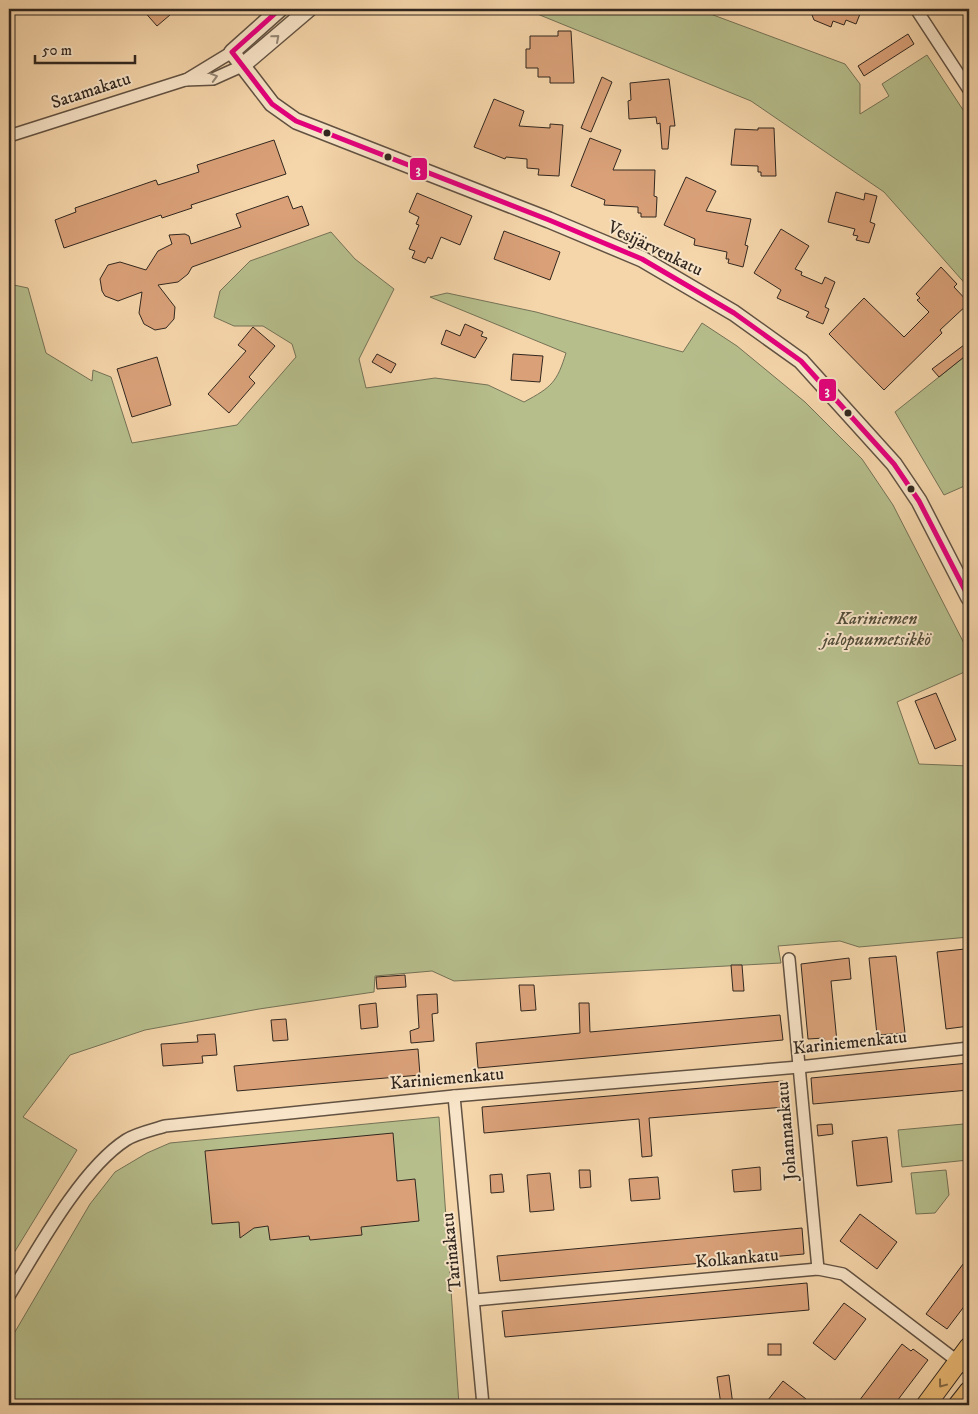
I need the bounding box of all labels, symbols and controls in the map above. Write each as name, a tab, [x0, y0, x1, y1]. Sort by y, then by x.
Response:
scale bar	[35, 32, 135, 64]
one-way arrow	[270, 35, 279, 44]
text: 50 m	[42, 41, 72, 60]
street label: Satamakatu	[48, 68, 134, 114]
one-way arrow	[210, 72, 219, 83]
unlabelled marker	[322, 128, 332, 138]
unlabelled marker	[383, 152, 393, 162]
line badge: 3	[409, 157, 428, 181]
text: 3	[415, 161, 421, 179]
street label: Vesijärvenkatu	[603, 216, 706, 282]
line badge: 3	[818, 378, 837, 402]
text: 3	[824, 382, 830, 400]
unlabelled marker	[843, 408, 853, 418]
unlabelled marker	[906, 484, 916, 494]
park label: Kariniemen jalopuumetsikkö	[818, 608, 932, 651]
street label: Kariniemenkatu	[792, 1026, 908, 1060]
street label: Kariniemenkatu	[389, 1063, 505, 1095]
street label: Johannankatu	[772, 1080, 802, 1184]
street label: Tarinakatu	[437, 1211, 467, 1292]
street label: Kolkankatu	[694, 1244, 780, 1274]
one-way arrow	[940, 1378, 948, 1387]

